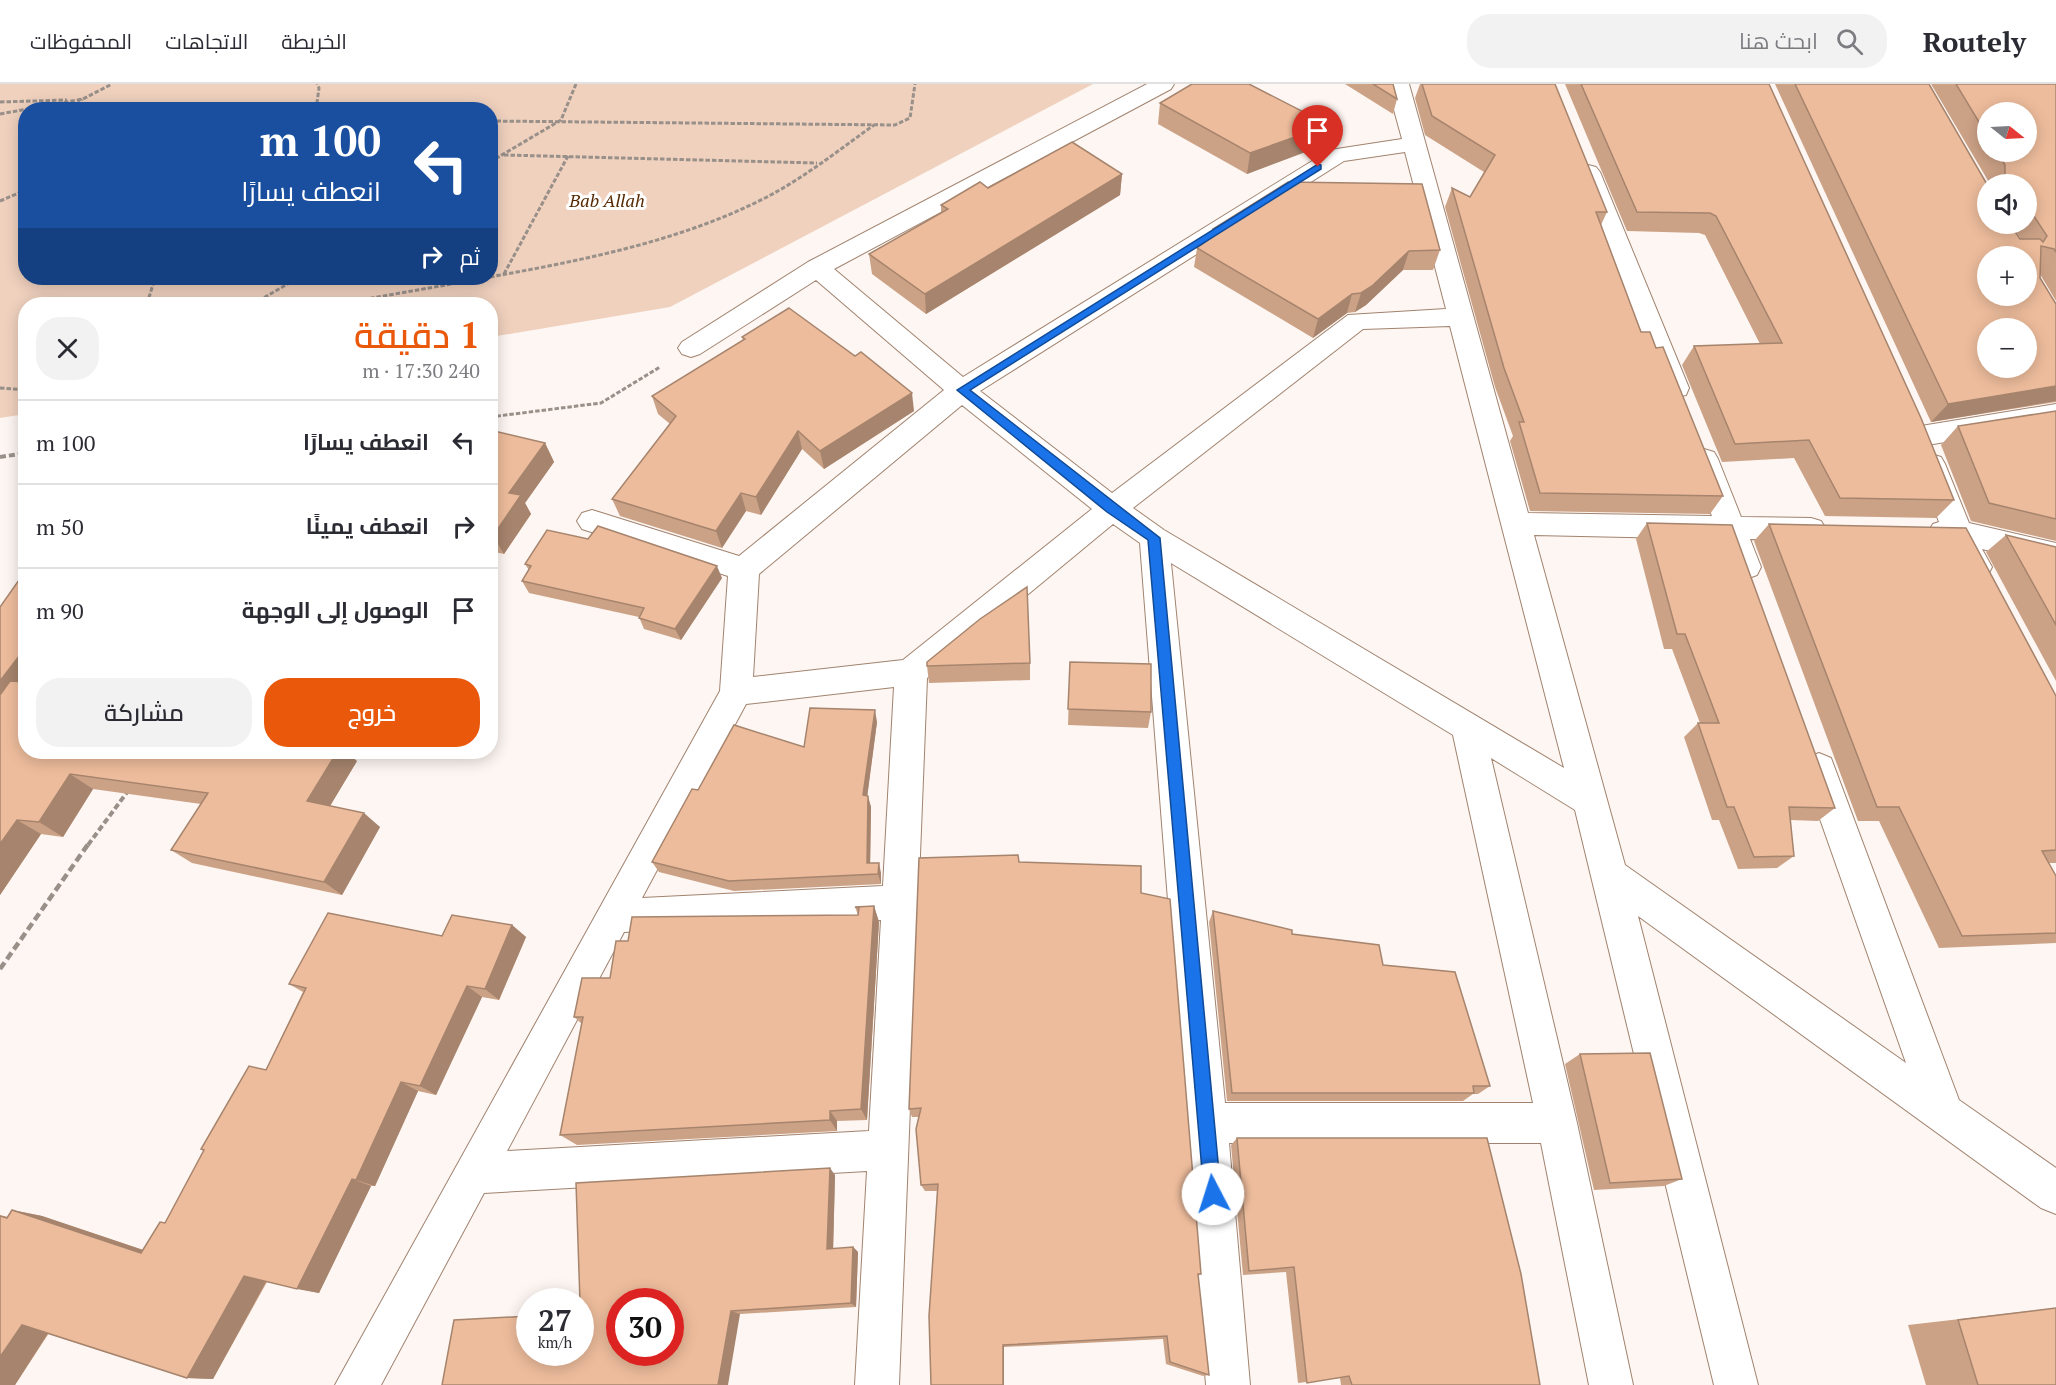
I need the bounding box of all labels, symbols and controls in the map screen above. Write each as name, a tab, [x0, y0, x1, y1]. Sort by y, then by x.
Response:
search box	[1467, 14, 1887, 68]
text: Routely	[1923, 23, 2026, 60]
icon: search	[1833, 25, 1866, 58]
text: ابحث هنا	[1739, 26, 1818, 55]
text: المحفوظات	[30, 27, 132, 55]
text: الاتجاهات	[165, 27, 248, 55]
text: الخريطة	[281, 27, 347, 55]
north arrow	[1977, 102, 2037, 162]
map controls	[1977, 102, 2037, 378]
pin	[1292, 105, 1343, 167]
text: 100 m	[260, 112, 381, 168]
icon: arrive	[1301, 114, 1334, 147]
icon: left	[402, 126, 480, 204]
text: انعطف يسارًا	[241, 173, 381, 209]
button: sound	[1977, 174, 2037, 234]
park label: Bab Allah	[568, 188, 645, 212]
icon: right	[415, 240, 448, 273]
text: ثم	[460, 242, 480, 271]
button: +	[1977, 246, 2037, 306]
text: 1 دقيقة	[354, 311, 480, 358]
button: close	[36, 317, 99, 380]
button: −	[1977, 318, 2037, 378]
text: 240 m · 17:30	[362, 357, 480, 384]
icon: left	[447, 426, 480, 459]
text: انعطف يسارًا	[303, 427, 429, 456]
text: 100 m	[36, 428, 96, 457]
icon: right	[447, 510, 480, 543]
text: انعطف يمينًا	[306, 511, 429, 540]
text: 50 m	[36, 512, 84, 541]
icon: arrive	[447, 594, 480, 627]
text: الوصول إلى الوجهة	[242, 595, 429, 624]
text: 90 m	[36, 596, 84, 625]
button: مشاركة	[36, 678, 252, 747]
button: خروج	[264, 678, 480, 747]
position arrow	[1181, 1162, 1245, 1226]
speed limit sign: 30	[606, 1288, 684, 1366]
text: 27	[538, 1300, 572, 1340]
text: km/h	[538, 1332, 572, 1352]

